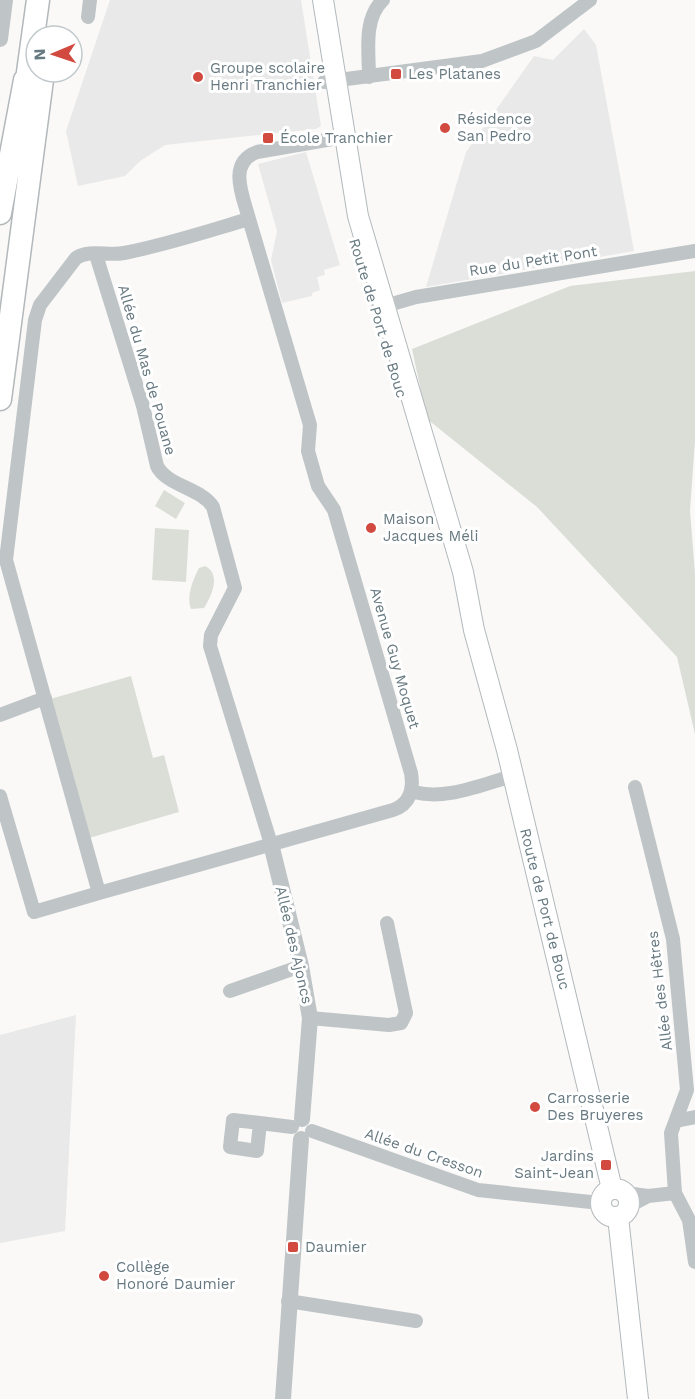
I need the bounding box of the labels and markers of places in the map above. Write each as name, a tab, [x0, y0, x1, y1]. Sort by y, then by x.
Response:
place label: Groupe scolaire Henri Tranchier	[210, 59, 325, 94]
place label: Les Platanes	[408, 65, 501, 83]
marker: Les Platanes	[389, 67, 403, 81]
marker: Groupe scolaire Henri Tranchier	[191, 70, 205, 84]
place label: Résidence San Pedro	[457, 110, 532, 145]
marker: Résidence San Pedro	[438, 121, 452, 135]
place label: École Tranchier	[280, 129, 393, 147]
marker: École Tranchier	[261, 131, 275, 145]
place label: Maison Jacques Méli	[383, 510, 478, 545]
marker: Maison Jacques Méli	[364, 521, 378, 535]
place label: Carrosserie Des Bruyeres	[547, 1089, 644, 1124]
marker: Carrosserie Des Bruyeres	[528, 1100, 542, 1114]
place label: Jardins Saint-Jean	[514, 1147, 594, 1182]
marker: Jardins Saint-Jean	[599, 1158, 613, 1172]
place label: Daumier	[305, 1238, 367, 1256]
marker: Daumier	[286, 1240, 300, 1254]
place label: Collège Honoré Daumier	[116, 1258, 235, 1293]
marker: Collège Honoré Daumier	[97, 1269, 111, 1283]

